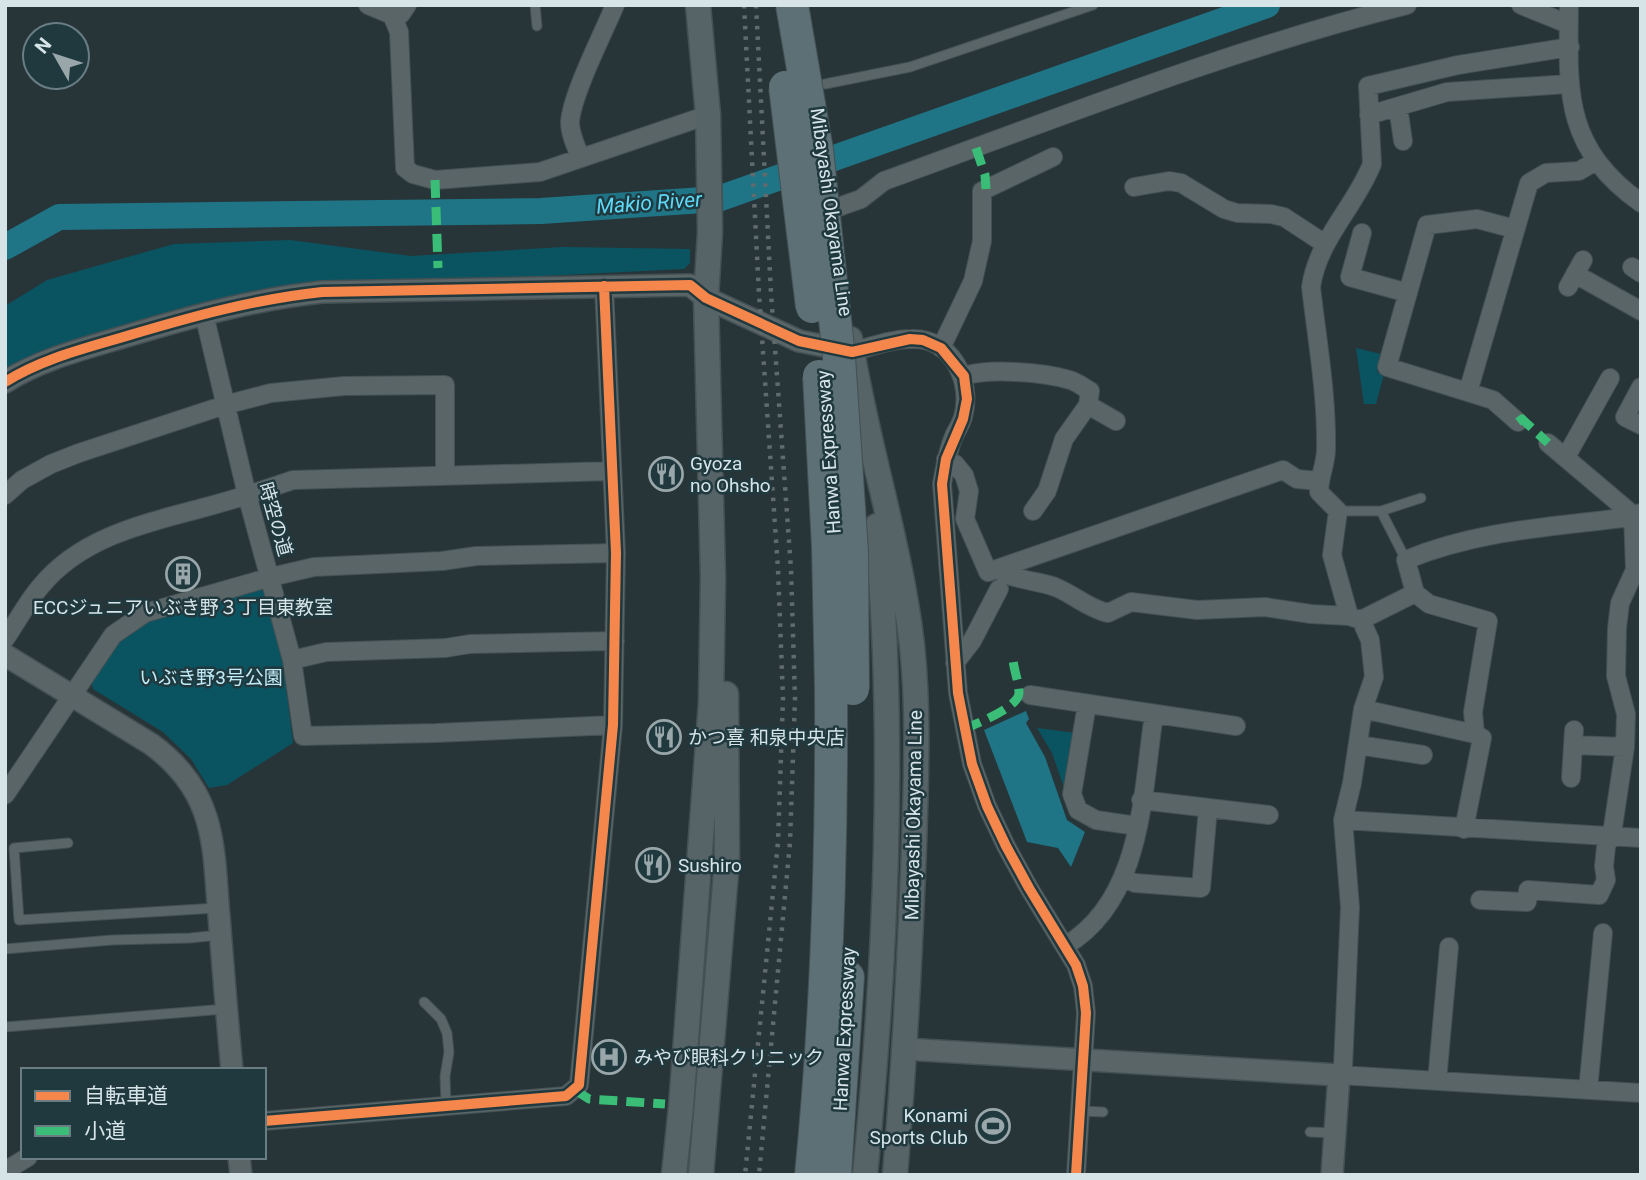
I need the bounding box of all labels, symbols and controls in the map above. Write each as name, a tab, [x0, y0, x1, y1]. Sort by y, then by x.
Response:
north arrow	[21, 21, 91, 91]
text: N	[30, 33, 56, 58]
street label: Mibayashi Okayama Line	[805, 106, 858, 318]
water label: Makio River	[595, 187, 704, 219]
street label: Hanwa Expressway	[811, 369, 846, 535]
place label: Gyoza no Ohsho	[690, 452, 771, 497]
restaurant icon: Gyoza no Ohsho	[647, 455, 685, 493]
street label: 時空の道	[254, 479, 297, 559]
building icon: ECCジュニアいぶき野３丁目東教室	[164, 555, 202, 593]
place label: ECCジュニアいぶき野３丁目東教室	[33, 596, 333, 619]
park label: いぶき野3号公園	[139, 666, 283, 689]
street label: Mibayashi Okayama Line	[900, 710, 927, 920]
restaurant icon: かつ喜 和泉中央店	[645, 718, 683, 756]
place label: かつ喜 和泉中央店	[688, 726, 845, 749]
restaurant icon: Sushiro	[634, 846, 672, 884]
place label: Sushiro	[678, 854, 742, 877]
street label: Hanwa Expressway	[829, 947, 860, 1112]
hospital icon: みやび眼科クリニック	[590, 1038, 628, 1076]
place label: みやび眼科クリニック	[634, 1046, 824, 1069]
legend	[21, 1068, 266, 1159]
text: 自転車道	[84, 1084, 168, 1108]
place label: Konami Sports Club	[869, 1104, 968, 1149]
sports icon: Konami Sports Club	[974, 1107, 1012, 1145]
text: 小道	[84, 1119, 126, 1143]

